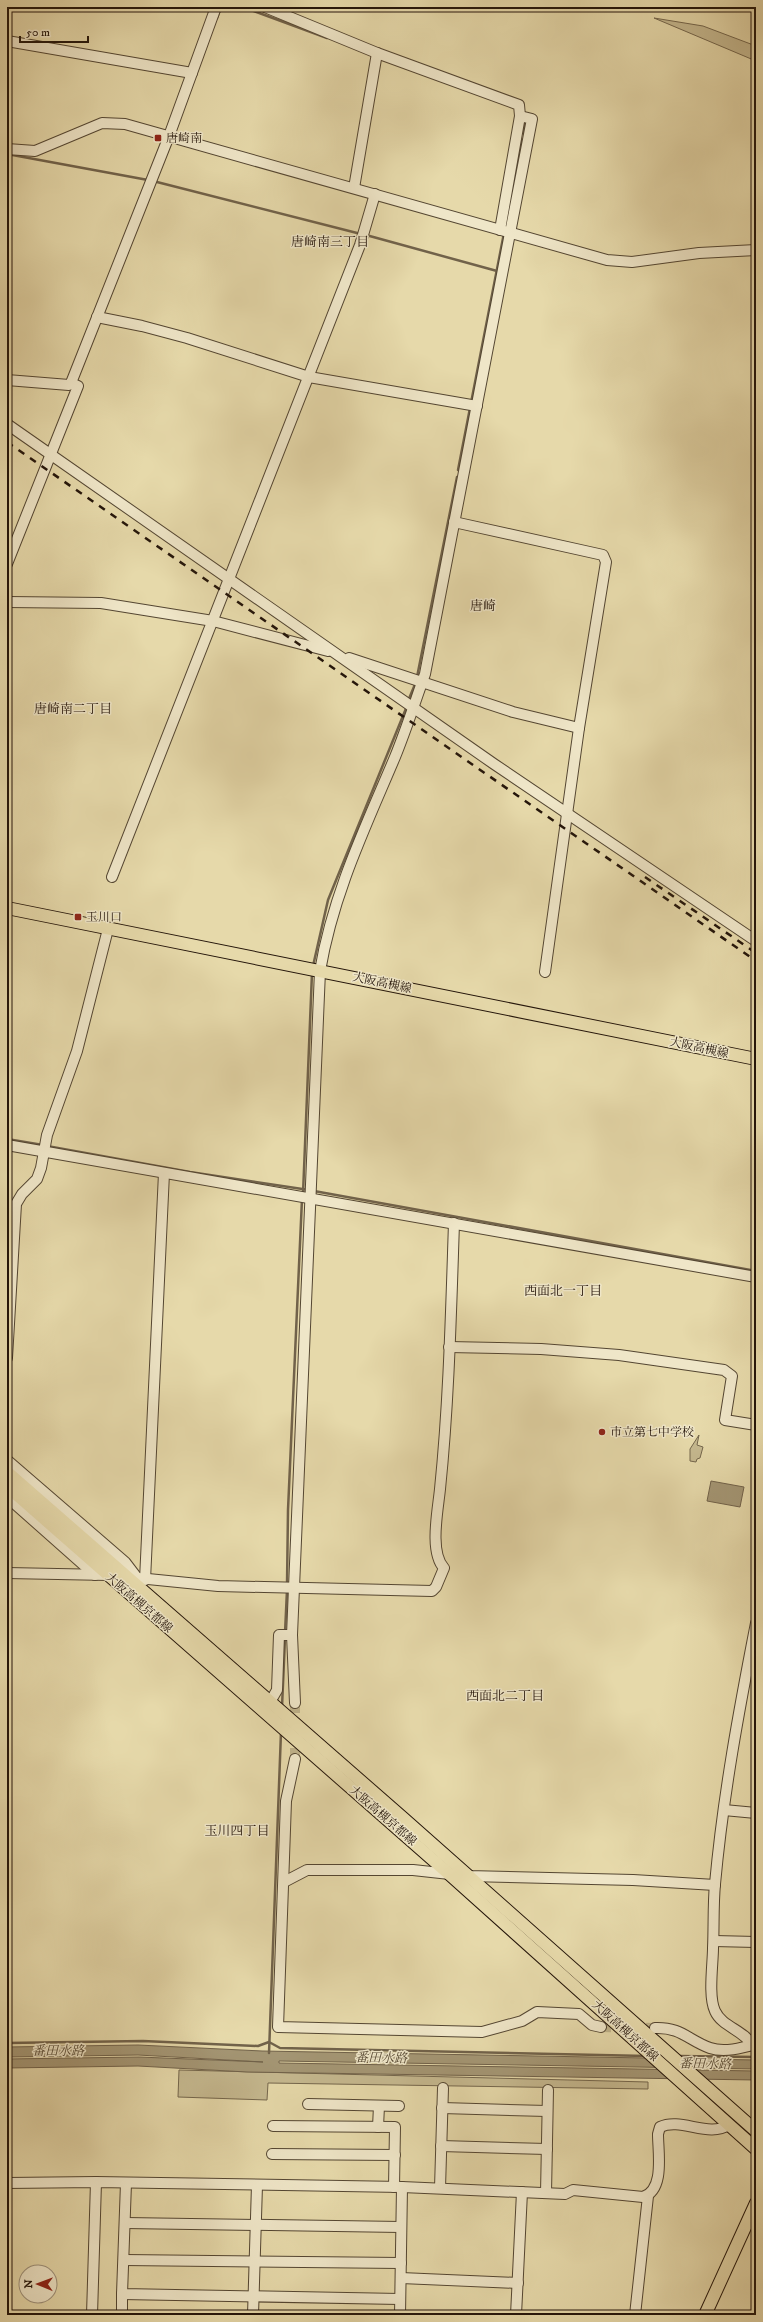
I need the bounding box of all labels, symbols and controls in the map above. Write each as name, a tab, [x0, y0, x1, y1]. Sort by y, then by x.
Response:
scale bar	[20, 18, 88, 44]
text: 50 m	[26, 25, 50, 40]
place label: 唐崎南	[166, 131, 202, 146]
marker: 唐崎南	[153, 133, 163, 143]
district label: 唐崎南三丁目	[291, 234, 369, 250]
district label: 唐崎	[470, 598, 496, 614]
district label: 唐崎南二丁目	[34, 701, 112, 717]
place label: 玉川口	[86, 910, 122, 925]
marker: 玉川口	[73, 912, 83, 922]
street label: 大阪高槻線	[351, 969, 413, 997]
street label: 大阪高槻線	[668, 1034, 730, 1062]
district label: 西面北一丁目	[524, 1283, 602, 1299]
place label: 市立第七中学校	[610, 1425, 694, 1440]
marker: 市立第七中学校	[597, 1427, 607, 1437]
street label: 大阪高槻京都線	[102, 1570, 176, 1636]
district label: 西面北二丁目	[466, 1688, 544, 1704]
street label: 大阪高槻京都線	[346, 1783, 420, 1849]
district label: 玉川四丁目	[204, 1823, 270, 1839]
street label: 大阪高槻京都線	[589, 1997, 661, 2065]
water label: 番田水路	[32, 2043, 85, 2059]
water label: 番田水路	[355, 2050, 408, 2066]
water label: 番田水路	[679, 2056, 732, 2072]
north arrow	[18, 2264, 58, 2304]
text: N	[22, 2279, 36, 2288]

